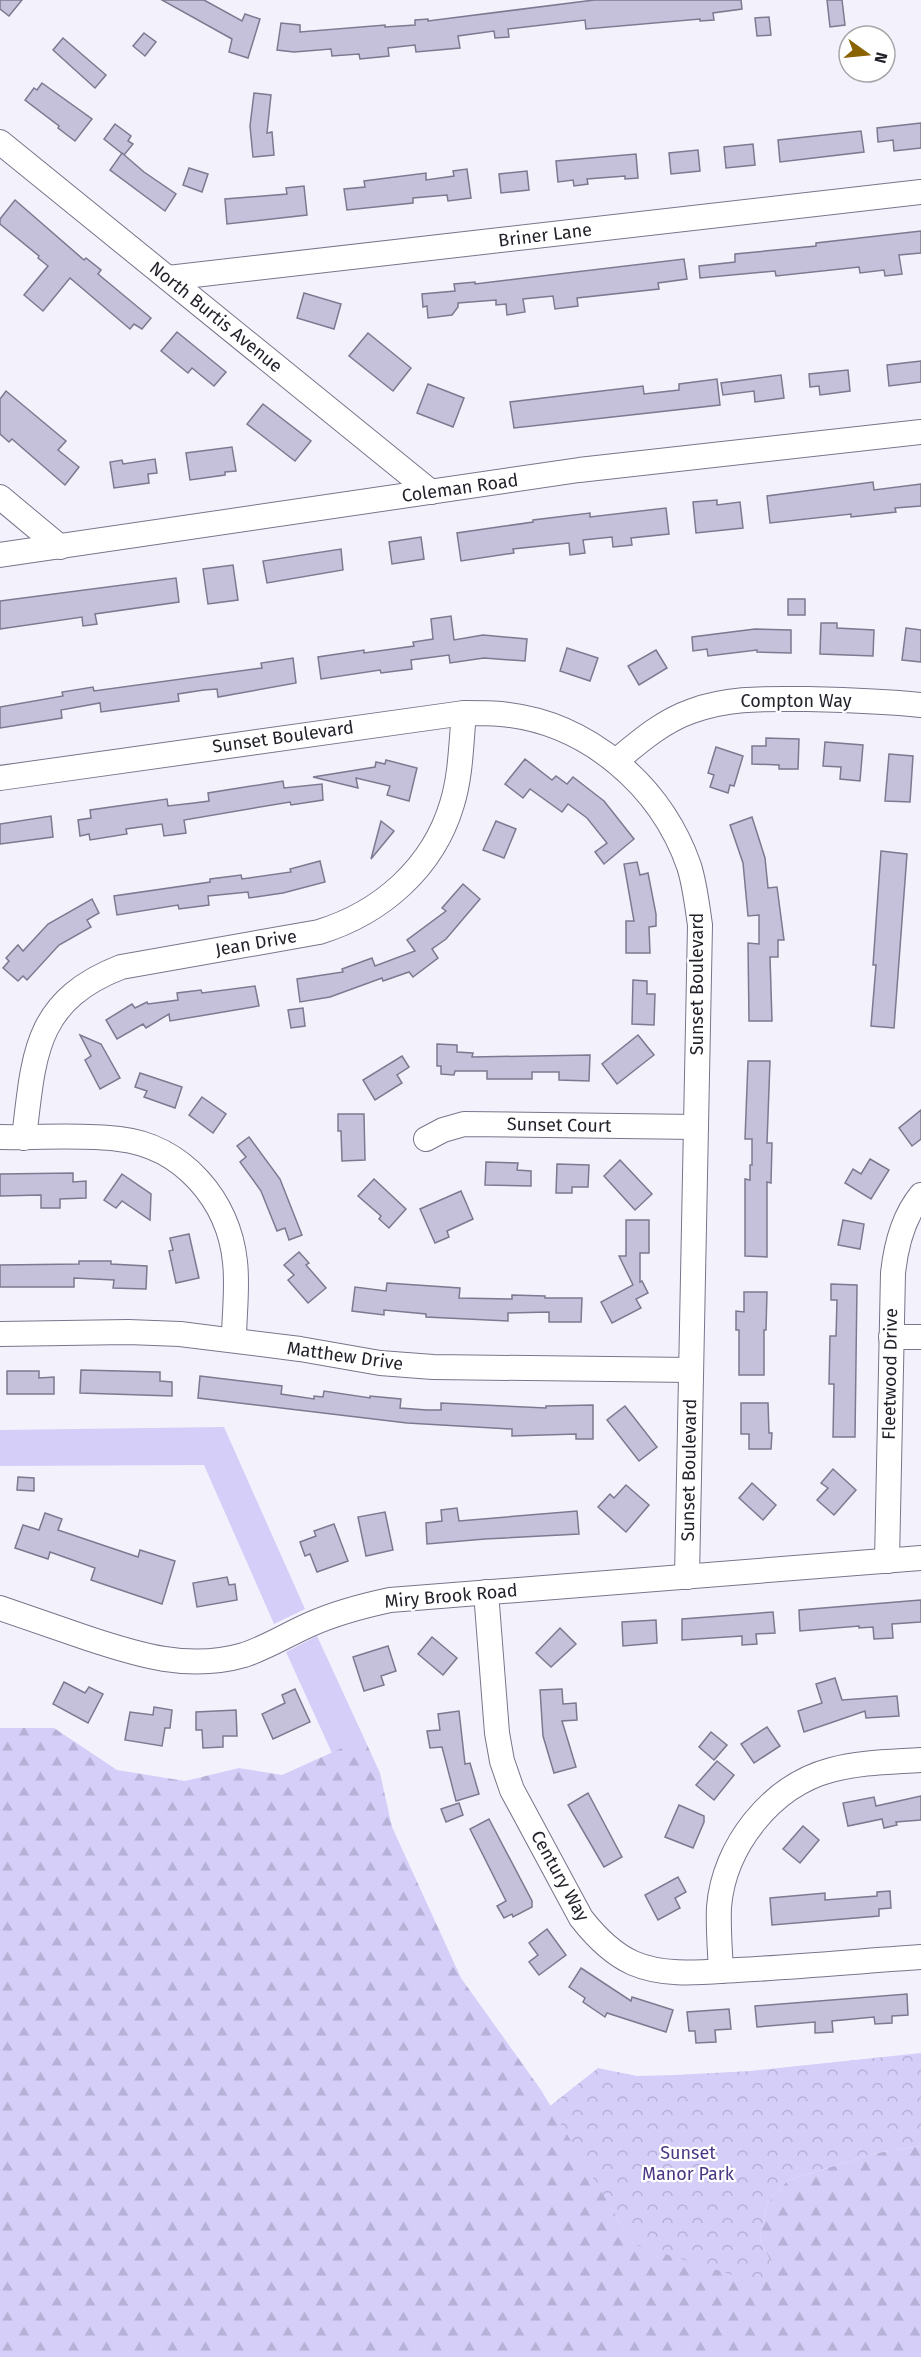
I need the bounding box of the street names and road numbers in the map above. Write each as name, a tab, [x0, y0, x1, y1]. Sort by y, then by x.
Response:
street label: Briner Lane	[497, 218, 593, 252]
street label: North Burtis Avenue	[145, 257, 287, 377]
street label: Coleman Road	[400, 469, 520, 507]
street label: Compton Way	[740, 690, 852, 712]
street label: Sunset Boulevard	[211, 716, 355, 758]
street label: Sunset Boulevard	[686, 913, 708, 1055]
street label: Jean Drive	[213, 925, 299, 961]
street label: Sunset Court	[507, 1113, 612, 1137]
street label: Fleetwood Drive	[878, 1308, 902, 1440]
street label: Matthew Drive	[286, 1337, 404, 1375]
street label: Sunset Boulevard	[677, 1398, 701, 1542]
street label: Miry Brook Road	[384, 1579, 518, 1613]
street label: Century Way	[526, 1827, 594, 1925]

